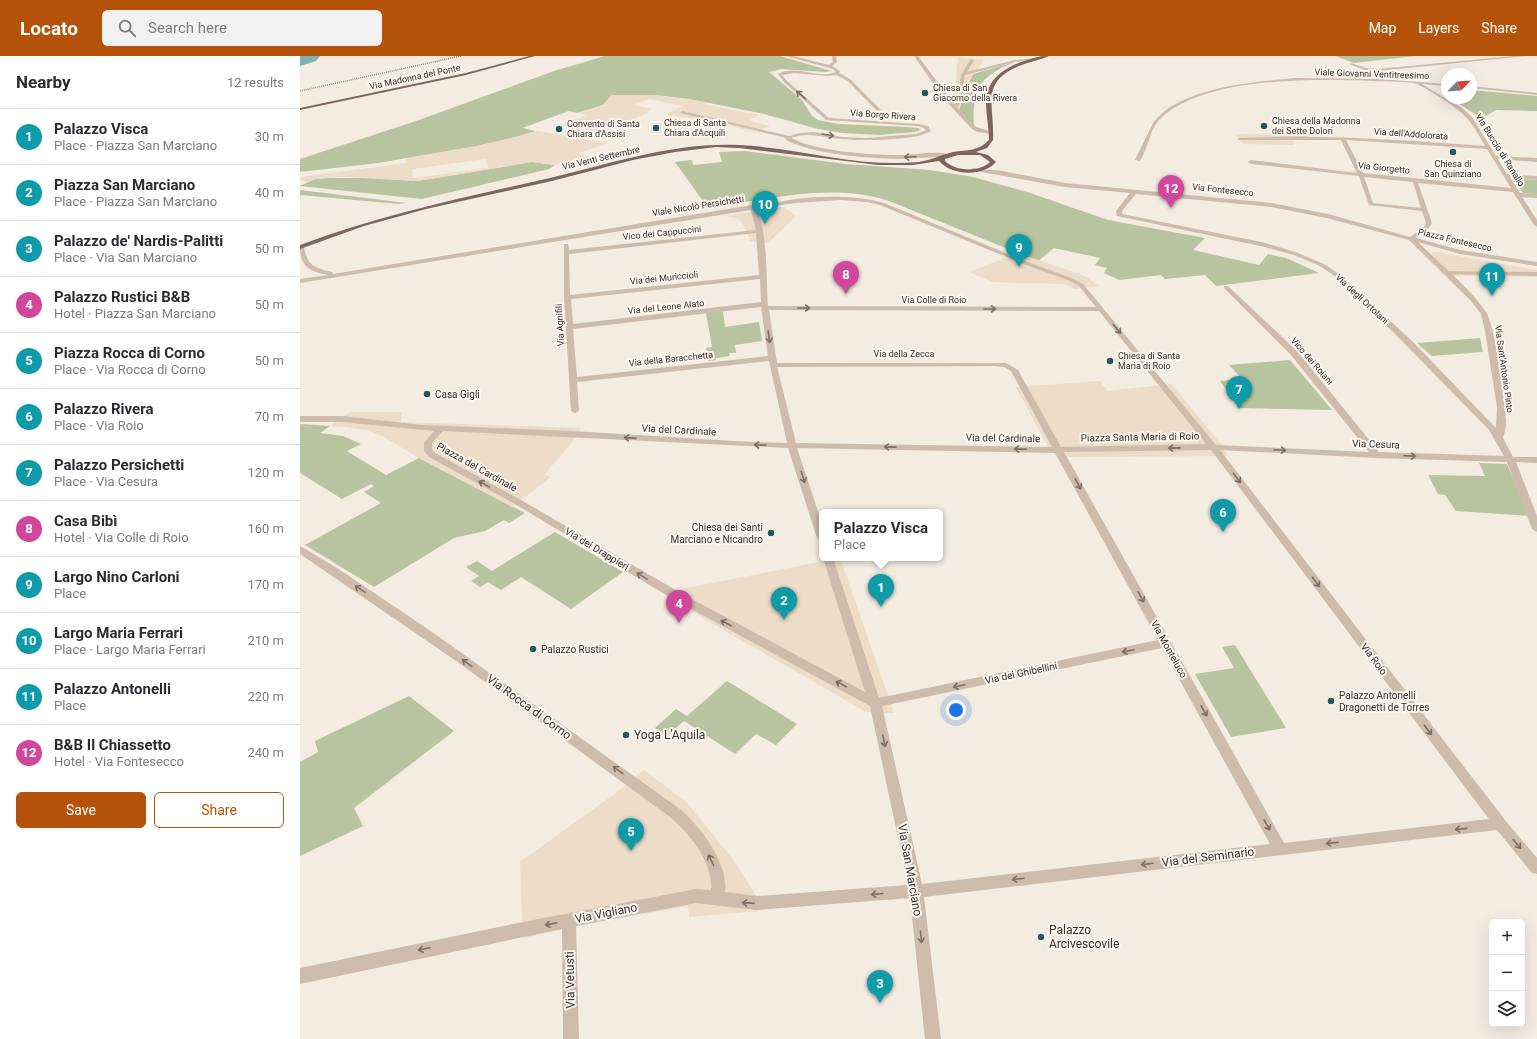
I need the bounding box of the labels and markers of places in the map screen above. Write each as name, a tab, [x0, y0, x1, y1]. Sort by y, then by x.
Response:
place label: Chiesa di San Giacomo della Rivera	[933, 83, 1017, 103]
marker: Chiesa di San Giacomo della Rivera	[920, 88, 930, 98]
place label: Chiesa della Madonna dei Sette Dolori	[1272, 116, 1361, 136]
place label: Chiesa di Santa Chiara d'Acquili	[664, 118, 726, 138]
place label: Convento di Santa Chiara d'Assisi	[567, 119, 640, 139]
marker: Chiesa della Madonna dei Sette Dolori	[1259, 121, 1269, 131]
marker: Chiesa di Santa Chiara d'Acquili	[651, 123, 661, 133]
marker: Convento di Santa Chiara d'Assisi	[554, 124, 564, 134]
marker: Chiesa di San Quinziano	[1448, 147, 1458, 157]
place label: Chiesa di San Quinziano	[1424, 159, 1482, 179]
pin: 12	[1158, 175, 1184, 208]
pin: 10	[752, 191, 778, 224]
pin: 9	[1006, 234, 1032, 267]
pin: 8	[833, 261, 859, 294]
pin: 11	[1479, 263, 1505, 296]
place label: Chiesa di Santa Maria di Roio	[1118, 351, 1180, 371]
marker: Chiesa di Santa Maria di Roio	[1105, 356, 1115, 366]
pin: 7	[1226, 376, 1252, 409]
marker: Casa Gigli	[422, 389, 432, 399]
place label: Casa Gigli	[435, 389, 480, 400]
pin: 6	[1210, 499, 1236, 532]
place label: Chiesa dei Santi Marciano e Nicandro	[671, 522, 763, 545]
marker: Chiesa dei Santi Marciano e Nicandro	[766, 528, 776, 538]
pin: 1	[868, 574, 894, 607]
pin: 2	[771, 587, 797, 620]
pin: 4	[666, 590, 692, 623]
marker: Palazzo Rustici	[528, 644, 538, 654]
place label: Palazzo Rustici	[541, 644, 609, 655]
place label: Palazzo Antonelli Dragonetti de Torres	[1339, 690, 1429, 713]
marker: Palazzo Antonelli Dragonetti de Torres	[1326, 696, 1336, 706]
place label: Yoga L'Aquila	[634, 728, 705, 742]
marker: Yoga L'Aquila	[621, 730, 631, 740]
pin: 5	[618, 818, 644, 851]
place label: Palazzo Arcivescovile	[1049, 923, 1119, 951]
marker: Palazzo Arcivescovile	[1036, 932, 1046, 942]
pin: 3	[867, 970, 893, 1003]

